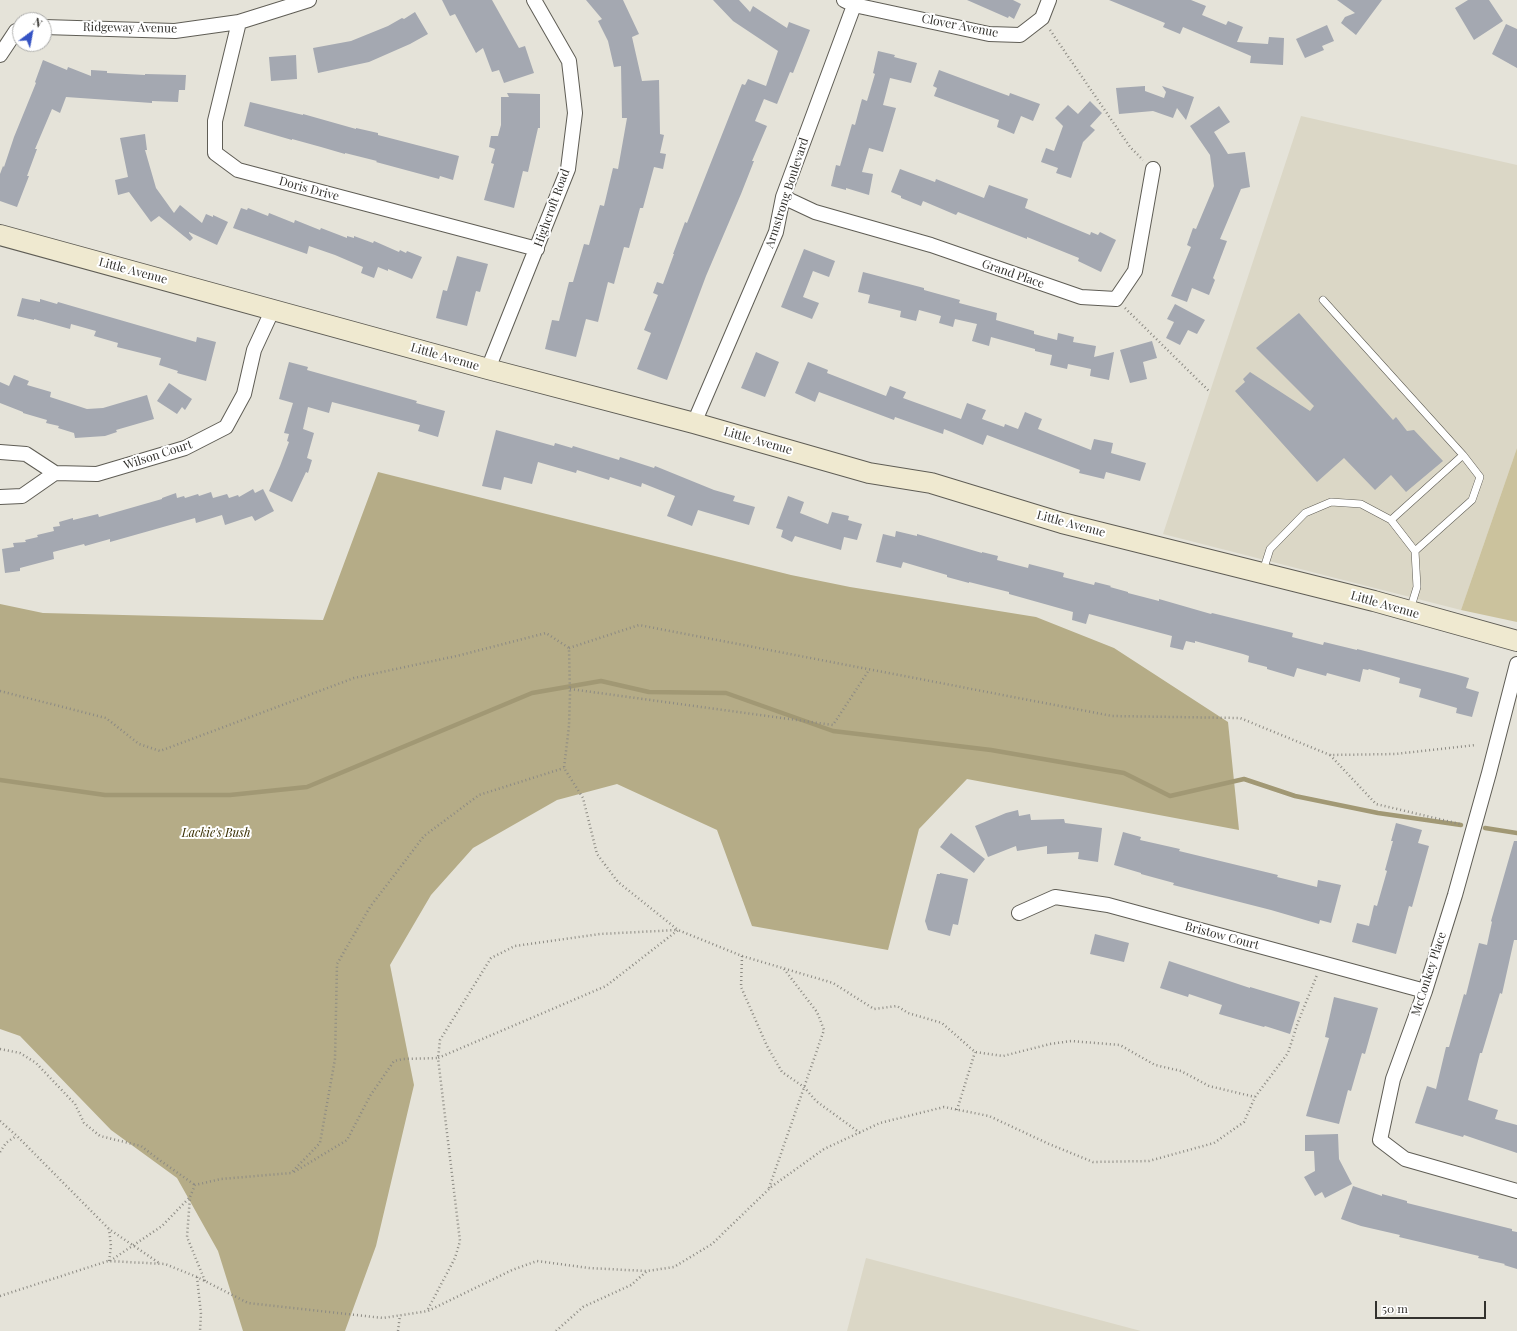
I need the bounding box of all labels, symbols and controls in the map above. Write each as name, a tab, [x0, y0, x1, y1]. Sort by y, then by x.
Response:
north arrow	[12, 12, 52, 52]
street label: Clover Avenue	[920, 12, 1000, 40]
text: N	[31, 14, 45, 31]
street label: Ridgeway Avenue	[83, 20, 177, 36]
street label: Armstrong Boulevard	[762, 136, 812, 250]
street label: Highcroft Road	[531, 167, 573, 249]
street label: Doris Drive	[277, 174, 341, 204]
street label: Little Avenue	[97, 255, 169, 287]
street label: Grand Place	[980, 257, 1046, 291]
street label: Little Avenue	[409, 340, 481, 374]
street label: Little Avenue	[722, 424, 794, 458]
street label: Wilson Court	[122, 437, 194, 473]
street label: Little Avenue	[1035, 508, 1107, 540]
street label: Little Avenue	[1349, 588, 1421, 622]
park label: Lackie's Bush	[182, 826, 250, 840]
street label: Bristow Court	[1183, 919, 1261, 953]
street label: McConkey Place	[1409, 930, 1449, 1018]
scale bar	[1377, 1293, 1488, 1319]
text: 50 m	[1382, 1300, 1408, 1316]

